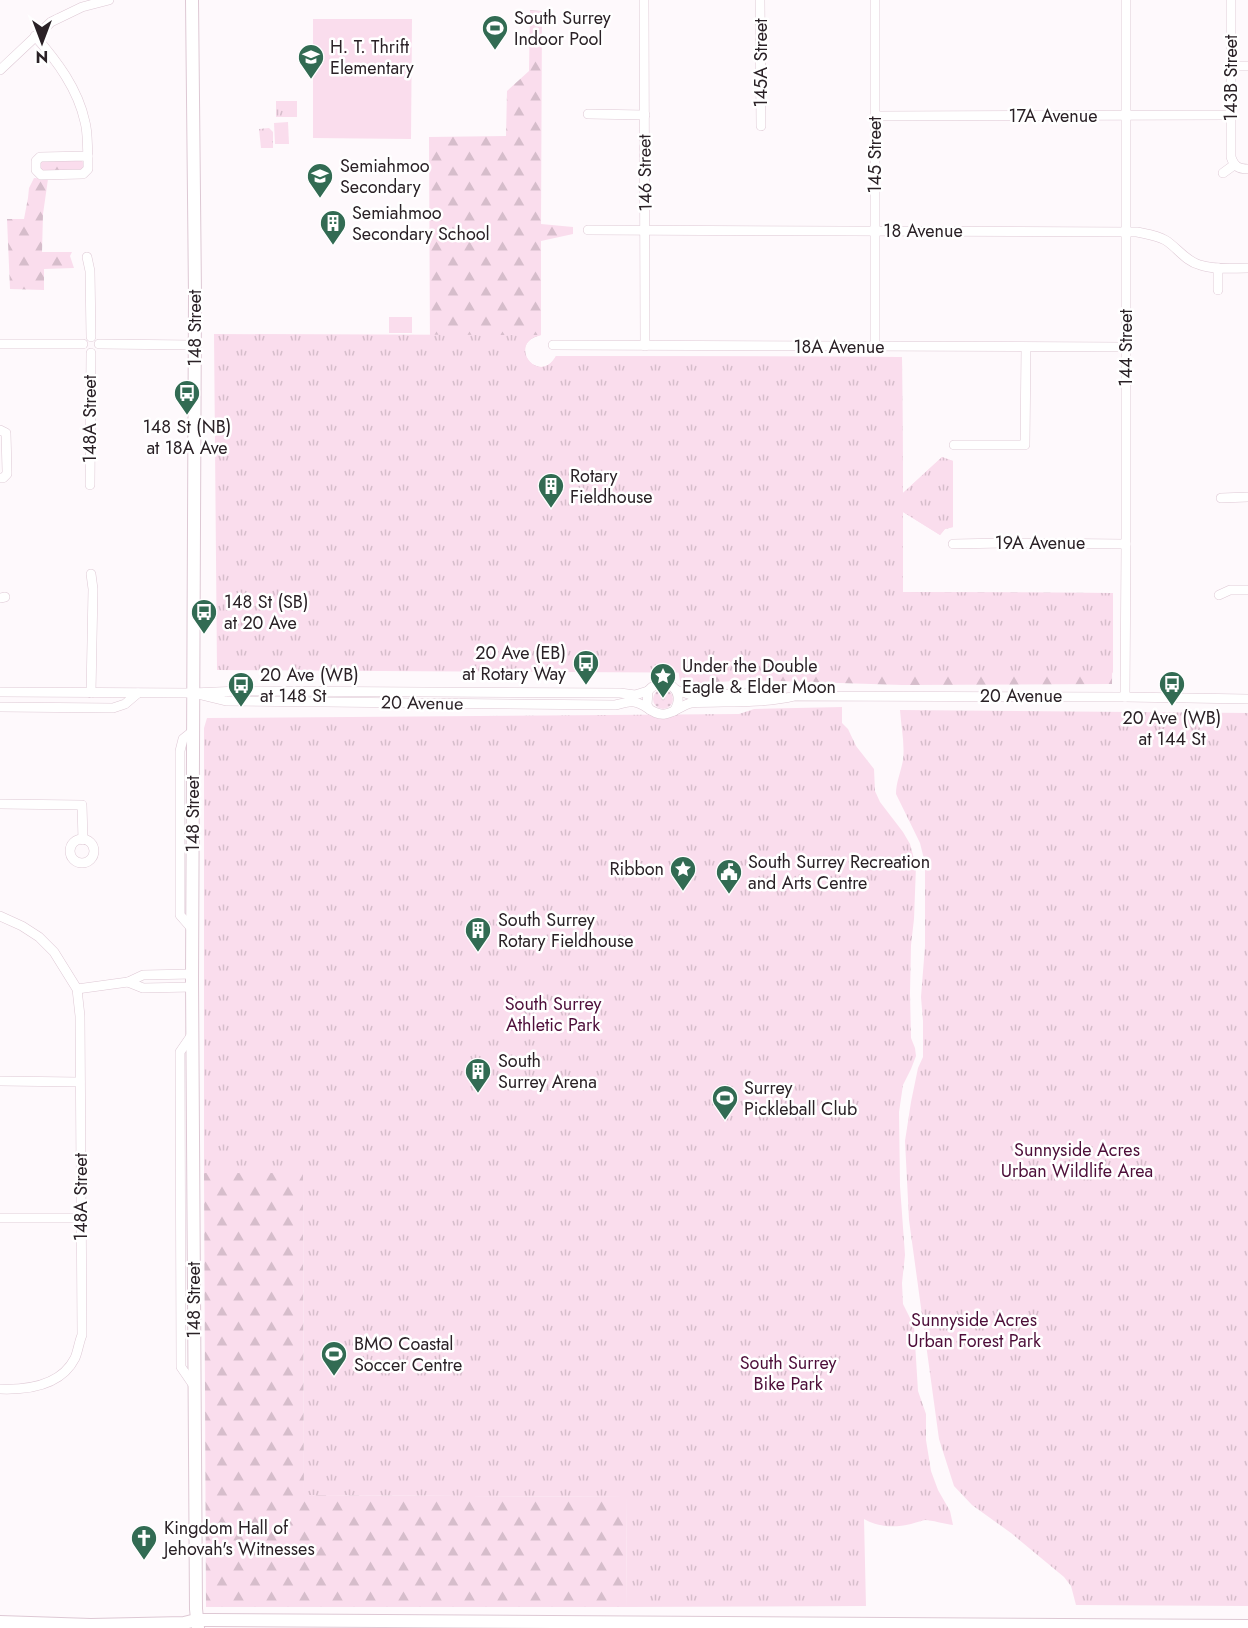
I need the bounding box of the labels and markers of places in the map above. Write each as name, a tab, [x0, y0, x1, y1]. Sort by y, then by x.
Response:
place label: South Surrey Indoor Pool	[514, 5, 611, 52]
sports icon: South Surrey Indoor Pool	[480, 13, 510, 51]
place label: H. T. Thrift Elementary	[330, 34, 414, 81]
school or university icon: H. T. Thrift Elementary	[296, 42, 326, 80]
place label: Semiahmoo Secondary	[340, 153, 430, 200]
school or university icon: Semiahmoo Secondary	[305, 161, 335, 199]
place label: Semiahmoo Secondary School	[352, 200, 490, 247]
building icon: Semiahmoo Secondary School	[318, 208, 348, 246]
bus stop icon: 148 St (NB) at 18A Ave	[172, 378, 202, 416]
place label: 148 St (NB) at 18A Ave	[143, 414, 231, 461]
place label: Rotary Fieldhouse	[570, 463, 653, 510]
building icon: Rotary Fieldhouse	[536, 471, 566, 509]
place label: 148 St (SB) at 20 Ave	[224, 589, 308, 636]
bus stop icon: 148 St (SB) at 20 Ave	[189, 597, 219, 635]
place label: 20 Ave (EB) at Rotary Way	[462, 640, 566, 687]
bus stop icon: 20 Ave (EB) at Rotary Way	[571, 648, 601, 686]
place label: Under the Double Eagle & Elder Moon	[682, 653, 836, 700]
place icon: Under the Double Eagle & Elder Moon	[648, 661, 678, 699]
place label: 20 Ave (WB) at 148 St	[260, 662, 359, 709]
bus stop icon: 20 Ave (WB) at 144 St	[1157, 669, 1187, 707]
bus stop icon: 20 Ave (WB) at 148 St	[226, 670, 256, 708]
place label: 20 Ave (WB) at 144 St	[1123, 705, 1221, 752]
place label: South Surrey Recreation and Arts Centre	[748, 849, 930, 896]
place icon: Ribbon	[668, 854, 698, 892]
place label: Ribbon	[609, 856, 664, 882]
public building icon: South Surrey Recreation and Arts Centre	[714, 857, 744, 895]
place label: South Surrey Rotary Fieldhouse	[498, 907, 634, 954]
building icon: South Surrey Rotary Fieldhouse	[463, 915, 493, 953]
place label: South Surrey Arena	[498, 1048, 597, 1095]
building icon: South Surrey Arena	[463, 1056, 493, 1094]
place label: Surrey Pickleball Club	[744, 1075, 857, 1122]
sports icon: Surrey Pickleball Club	[710, 1083, 740, 1121]
place label: BMO Coastal Soccer Centre	[354, 1331, 462, 1378]
sports icon: BMO Coastal Soccer Centre	[319, 1339, 349, 1377]
place label: Kingdom Hall of Jehovah's Witnesses	[162, 1515, 315, 1562]
church icon: Kingdom Hall of Jehovah's Witnesses	[129, 1523, 159, 1561]

